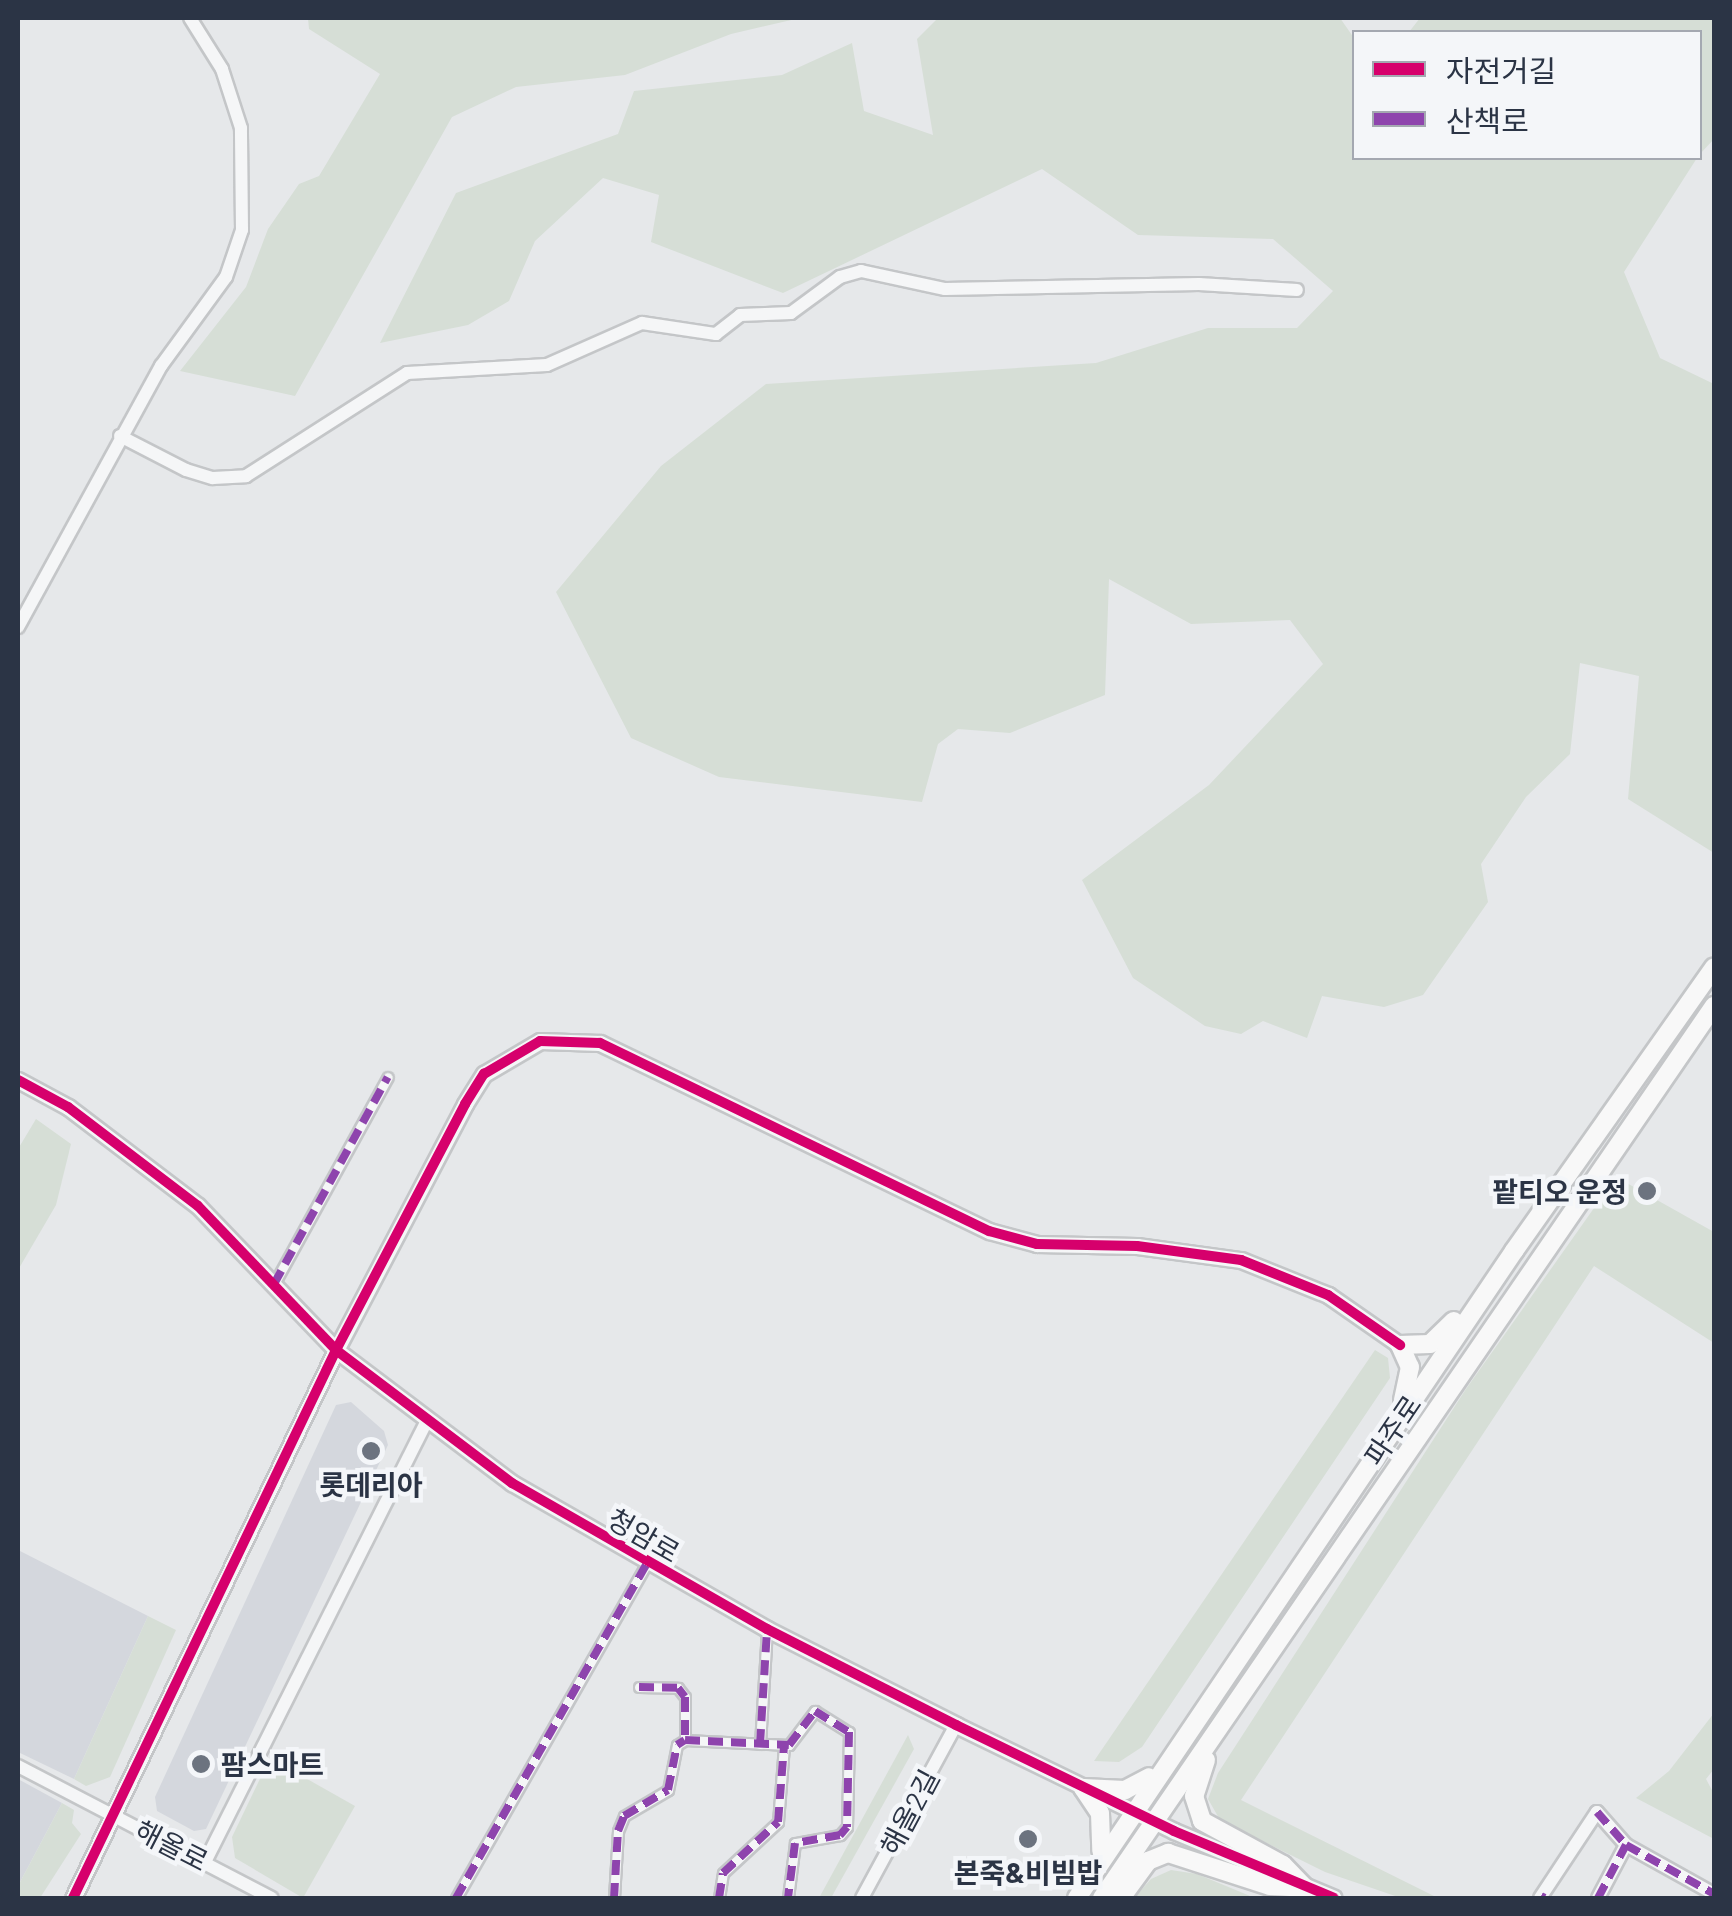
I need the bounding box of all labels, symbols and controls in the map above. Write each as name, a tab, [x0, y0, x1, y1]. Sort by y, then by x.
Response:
legend	[1352, 30, 1702, 160]
text: 자전거길	[1446, 52, 1556, 88]
text: 산책로	[1446, 102, 1529, 138]
place label: 팥티오 운정	[1493, 1174, 1627, 1208]
marker: 팥티오 운정	[1636, 1180, 1658, 1202]
street label: 파주로	[1356, 1389, 1428, 1471]
marker: 롯데리아	[360, 1440, 382, 1462]
place label: 롯데리아	[319, 1467, 423, 1501]
street label: 청암로	[602, 1501, 686, 1569]
place label: 팜스마트	[221, 1747, 324, 1781]
marker: 팜스마트	[190, 1753, 212, 1775]
street label: 해올2길	[873, 1763, 945, 1861]
street label: 해올로	[130, 1812, 214, 1878]
marker: 본죽&비빔밥	[1017, 1828, 1039, 1850]
place label: 본죽&비빔밥	[954, 1855, 1102, 1889]

